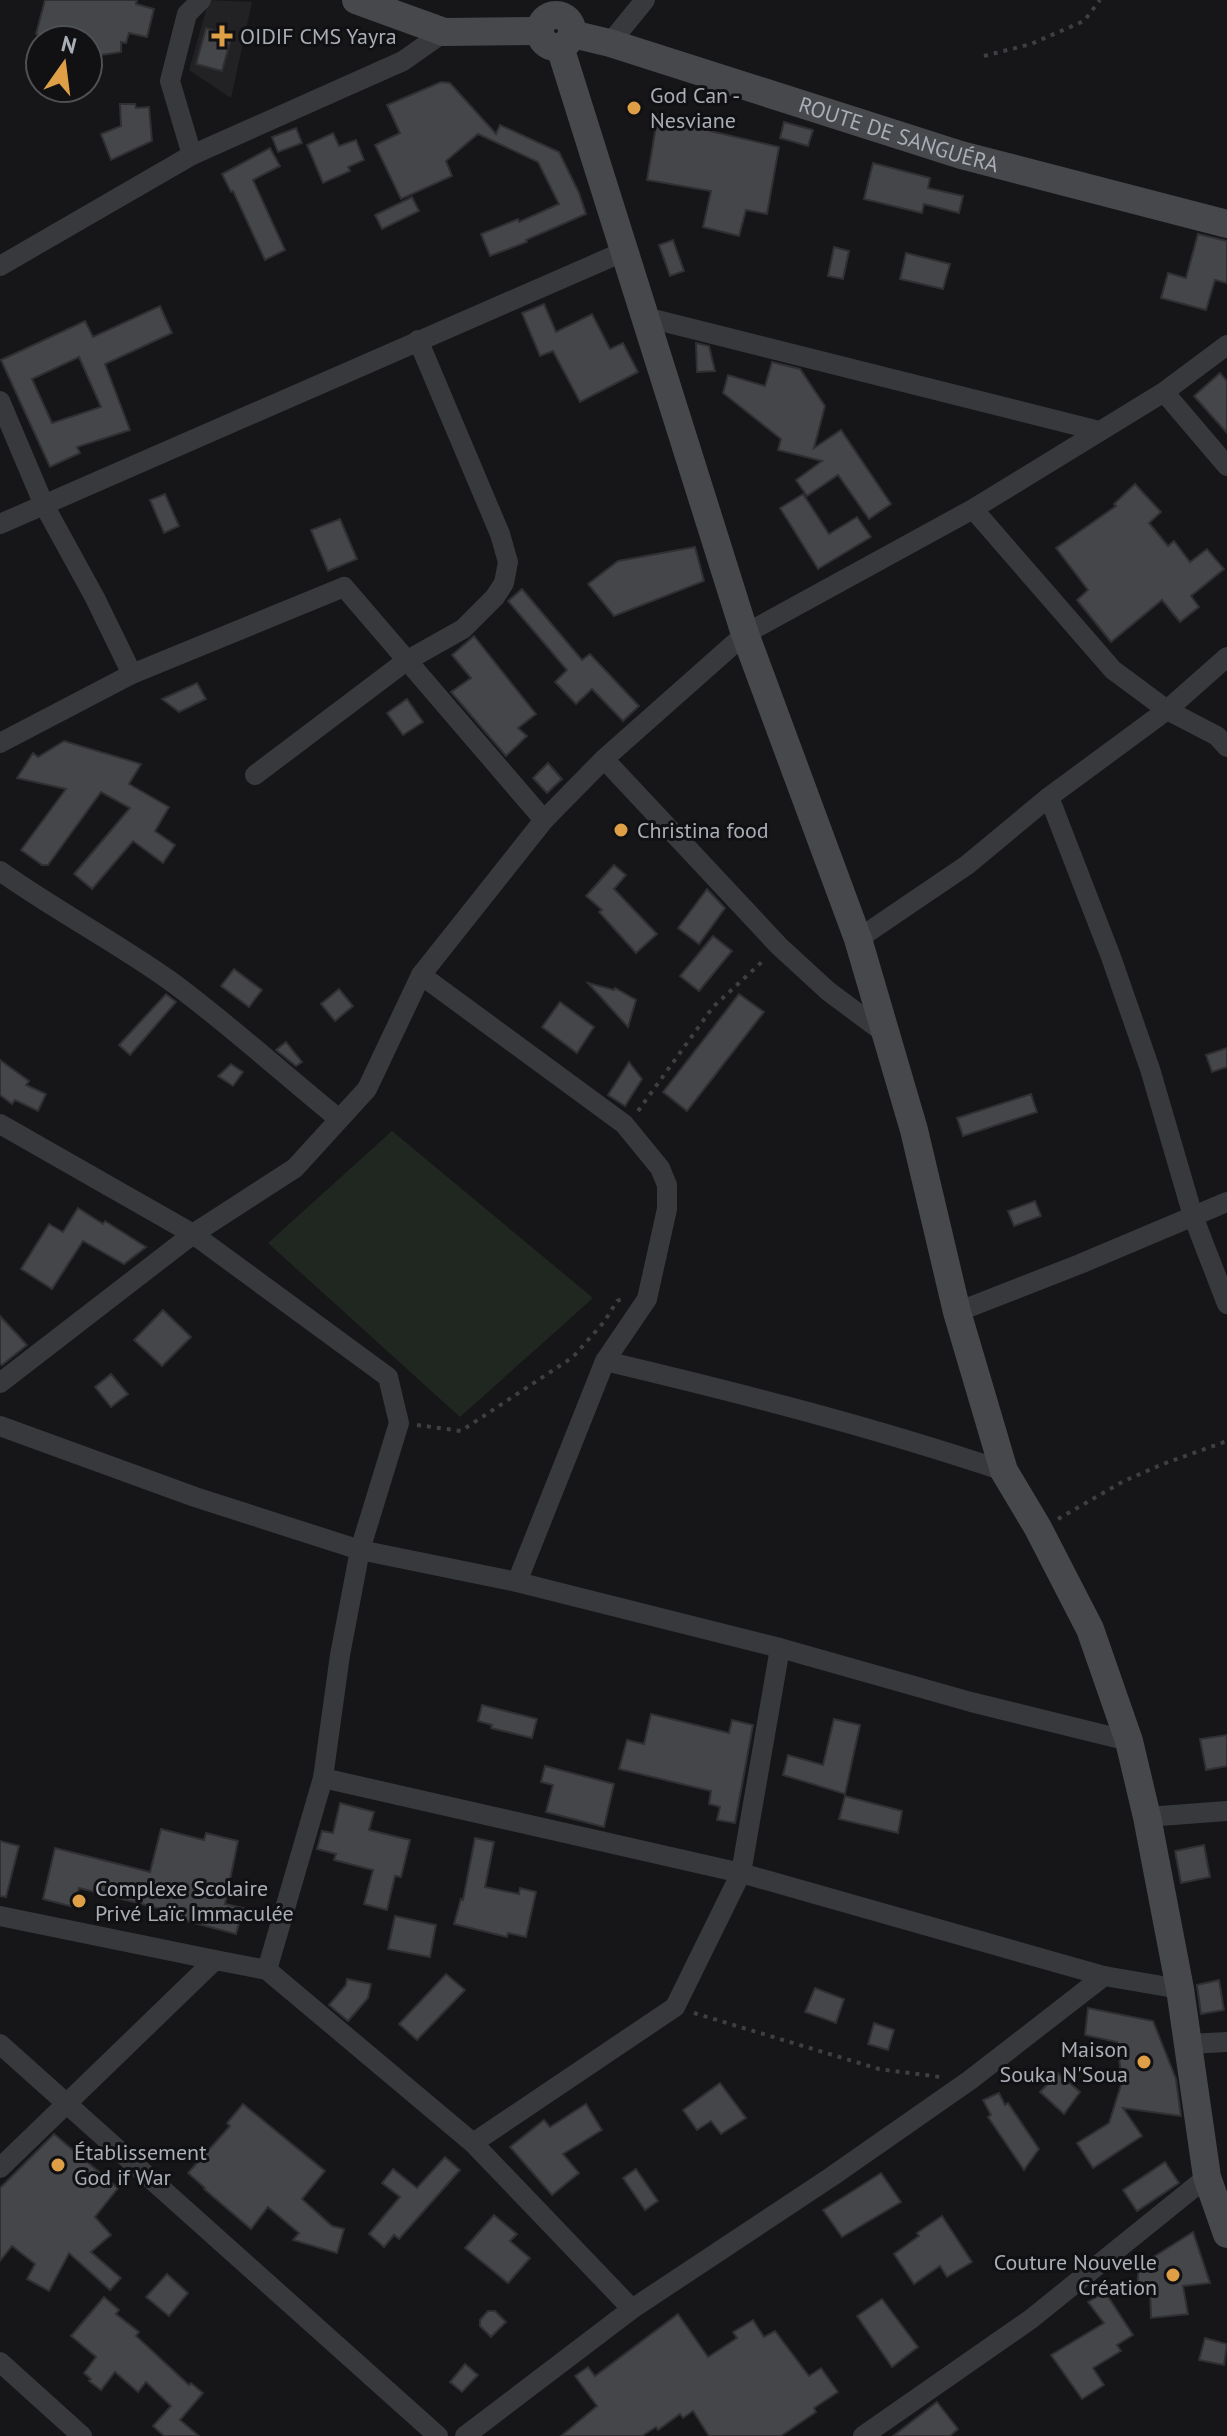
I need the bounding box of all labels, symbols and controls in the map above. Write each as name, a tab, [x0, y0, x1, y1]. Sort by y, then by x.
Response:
place label: OIDIF CMS Yayra	[240, 22, 397, 50]
north arrow	[24, 24, 104, 104]
marker: OIDIF CMS Yayra	[211, 25, 233, 47]
text: N	[58, 29, 79, 60]
place label: God Can - Nesviane	[650, 81, 740, 134]
street label: ROUTE DE SANGUÉRA	[795, 90, 1002, 178]
marker: God Can - Nesviane	[625, 99, 643, 117]
place label: Christina food	[637, 816, 769, 844]
marker: Christina food	[612, 821, 630, 839]
place label: Complexe Scolaire Privé Laïc Immaculée	[95, 1874, 294, 1927]
marker: Complexe Scolaire Privé Laïc Immaculée	[70, 1892, 88, 1910]
place label: Maison Souka N'Soua	[999, 2035, 1128, 2088]
marker: Maison Souka N'Soua	[1135, 2053, 1153, 2071]
place label: Établissement God if War	[74, 2138, 207, 2191]
marker: Établissement God if War	[49, 2156, 67, 2174]
place label: Couture Nouvelle Création	[994, 2248, 1157, 2301]
marker: Couture Nouvelle Création	[1164, 2266, 1182, 2284]

